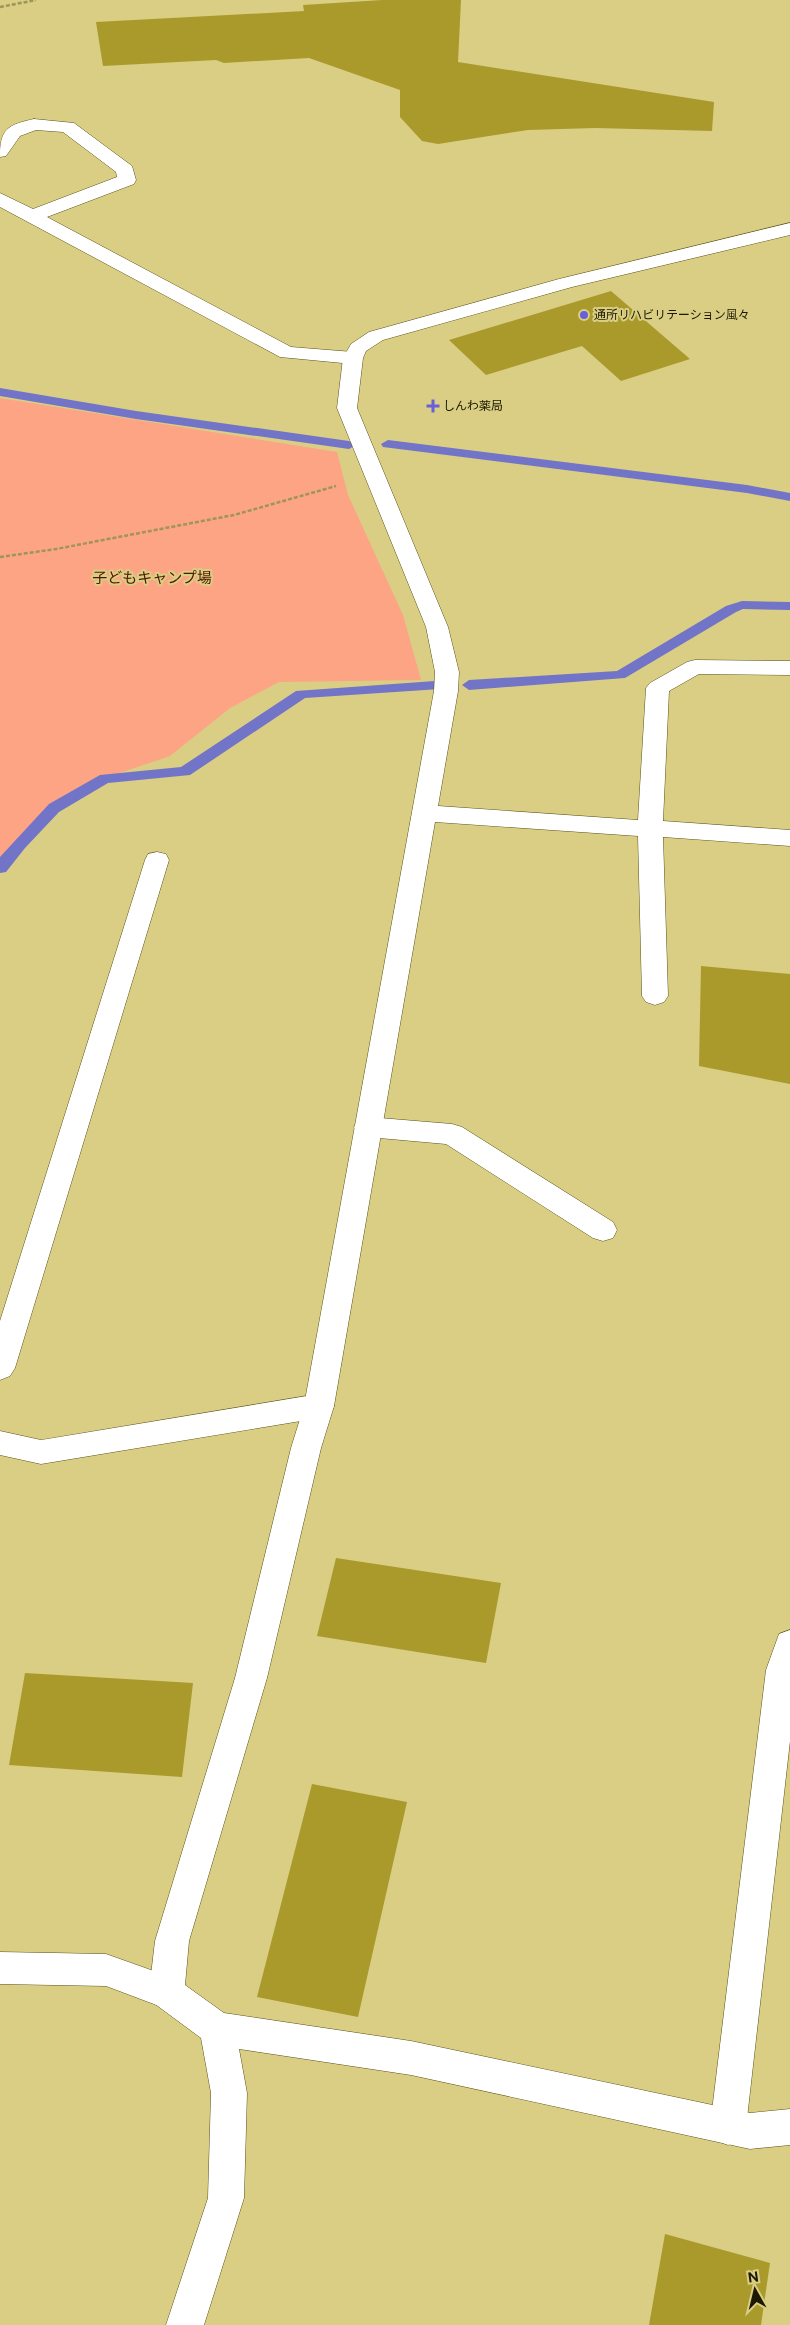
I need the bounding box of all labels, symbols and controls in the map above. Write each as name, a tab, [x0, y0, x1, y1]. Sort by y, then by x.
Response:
place label: 通所リハビリテーション風々	[594, 308, 750, 322]
marker: 通所リハビリテーション風々	[578, 309, 590, 321]
place label: しんわ薬局	[443, 399, 503, 413]
marker: しんわ薬局	[427, 400, 439, 412]
park label: 子どもキャンプ場	[92, 569, 212, 586]
north arrow	[730, 2265, 780, 2315]
text: N	[747, 2268, 760, 2286]

